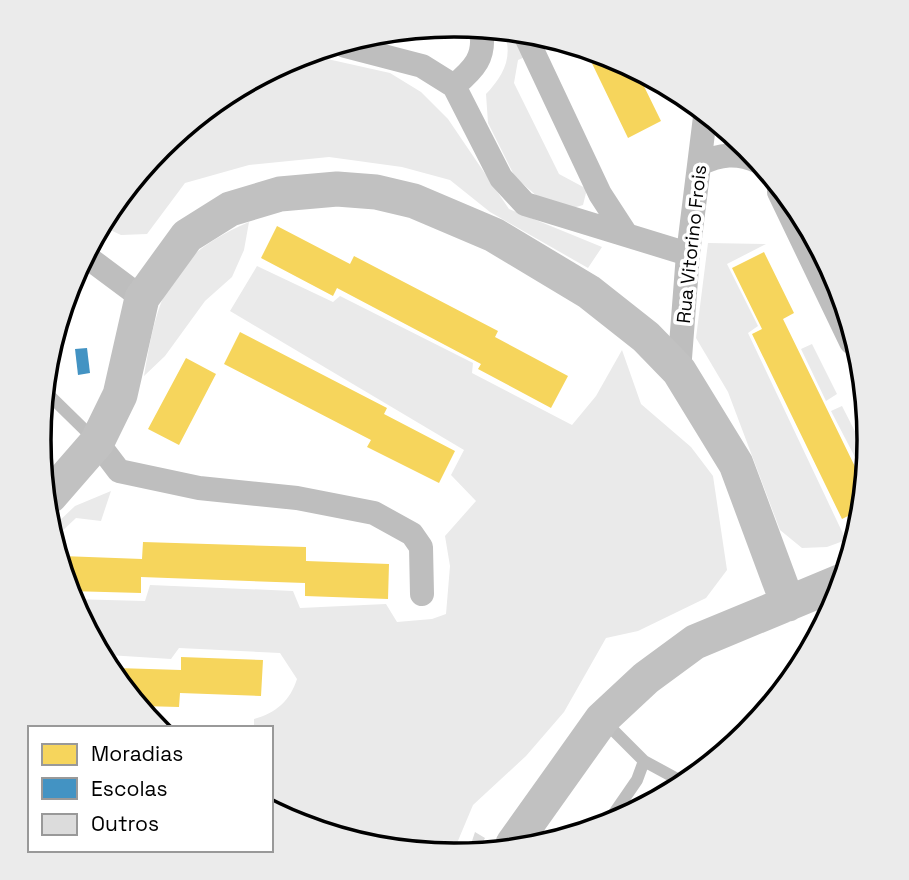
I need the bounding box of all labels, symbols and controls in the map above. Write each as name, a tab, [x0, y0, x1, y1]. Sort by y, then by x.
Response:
street label: Rua Vitorino Frois	[671, 164, 712, 325]
legend	[28, 726, 273, 852]
text: Moradias	[91, 740, 183, 767]
text: Escolas	[91, 775, 168, 802]
text: Outros	[91, 810, 159, 837]

